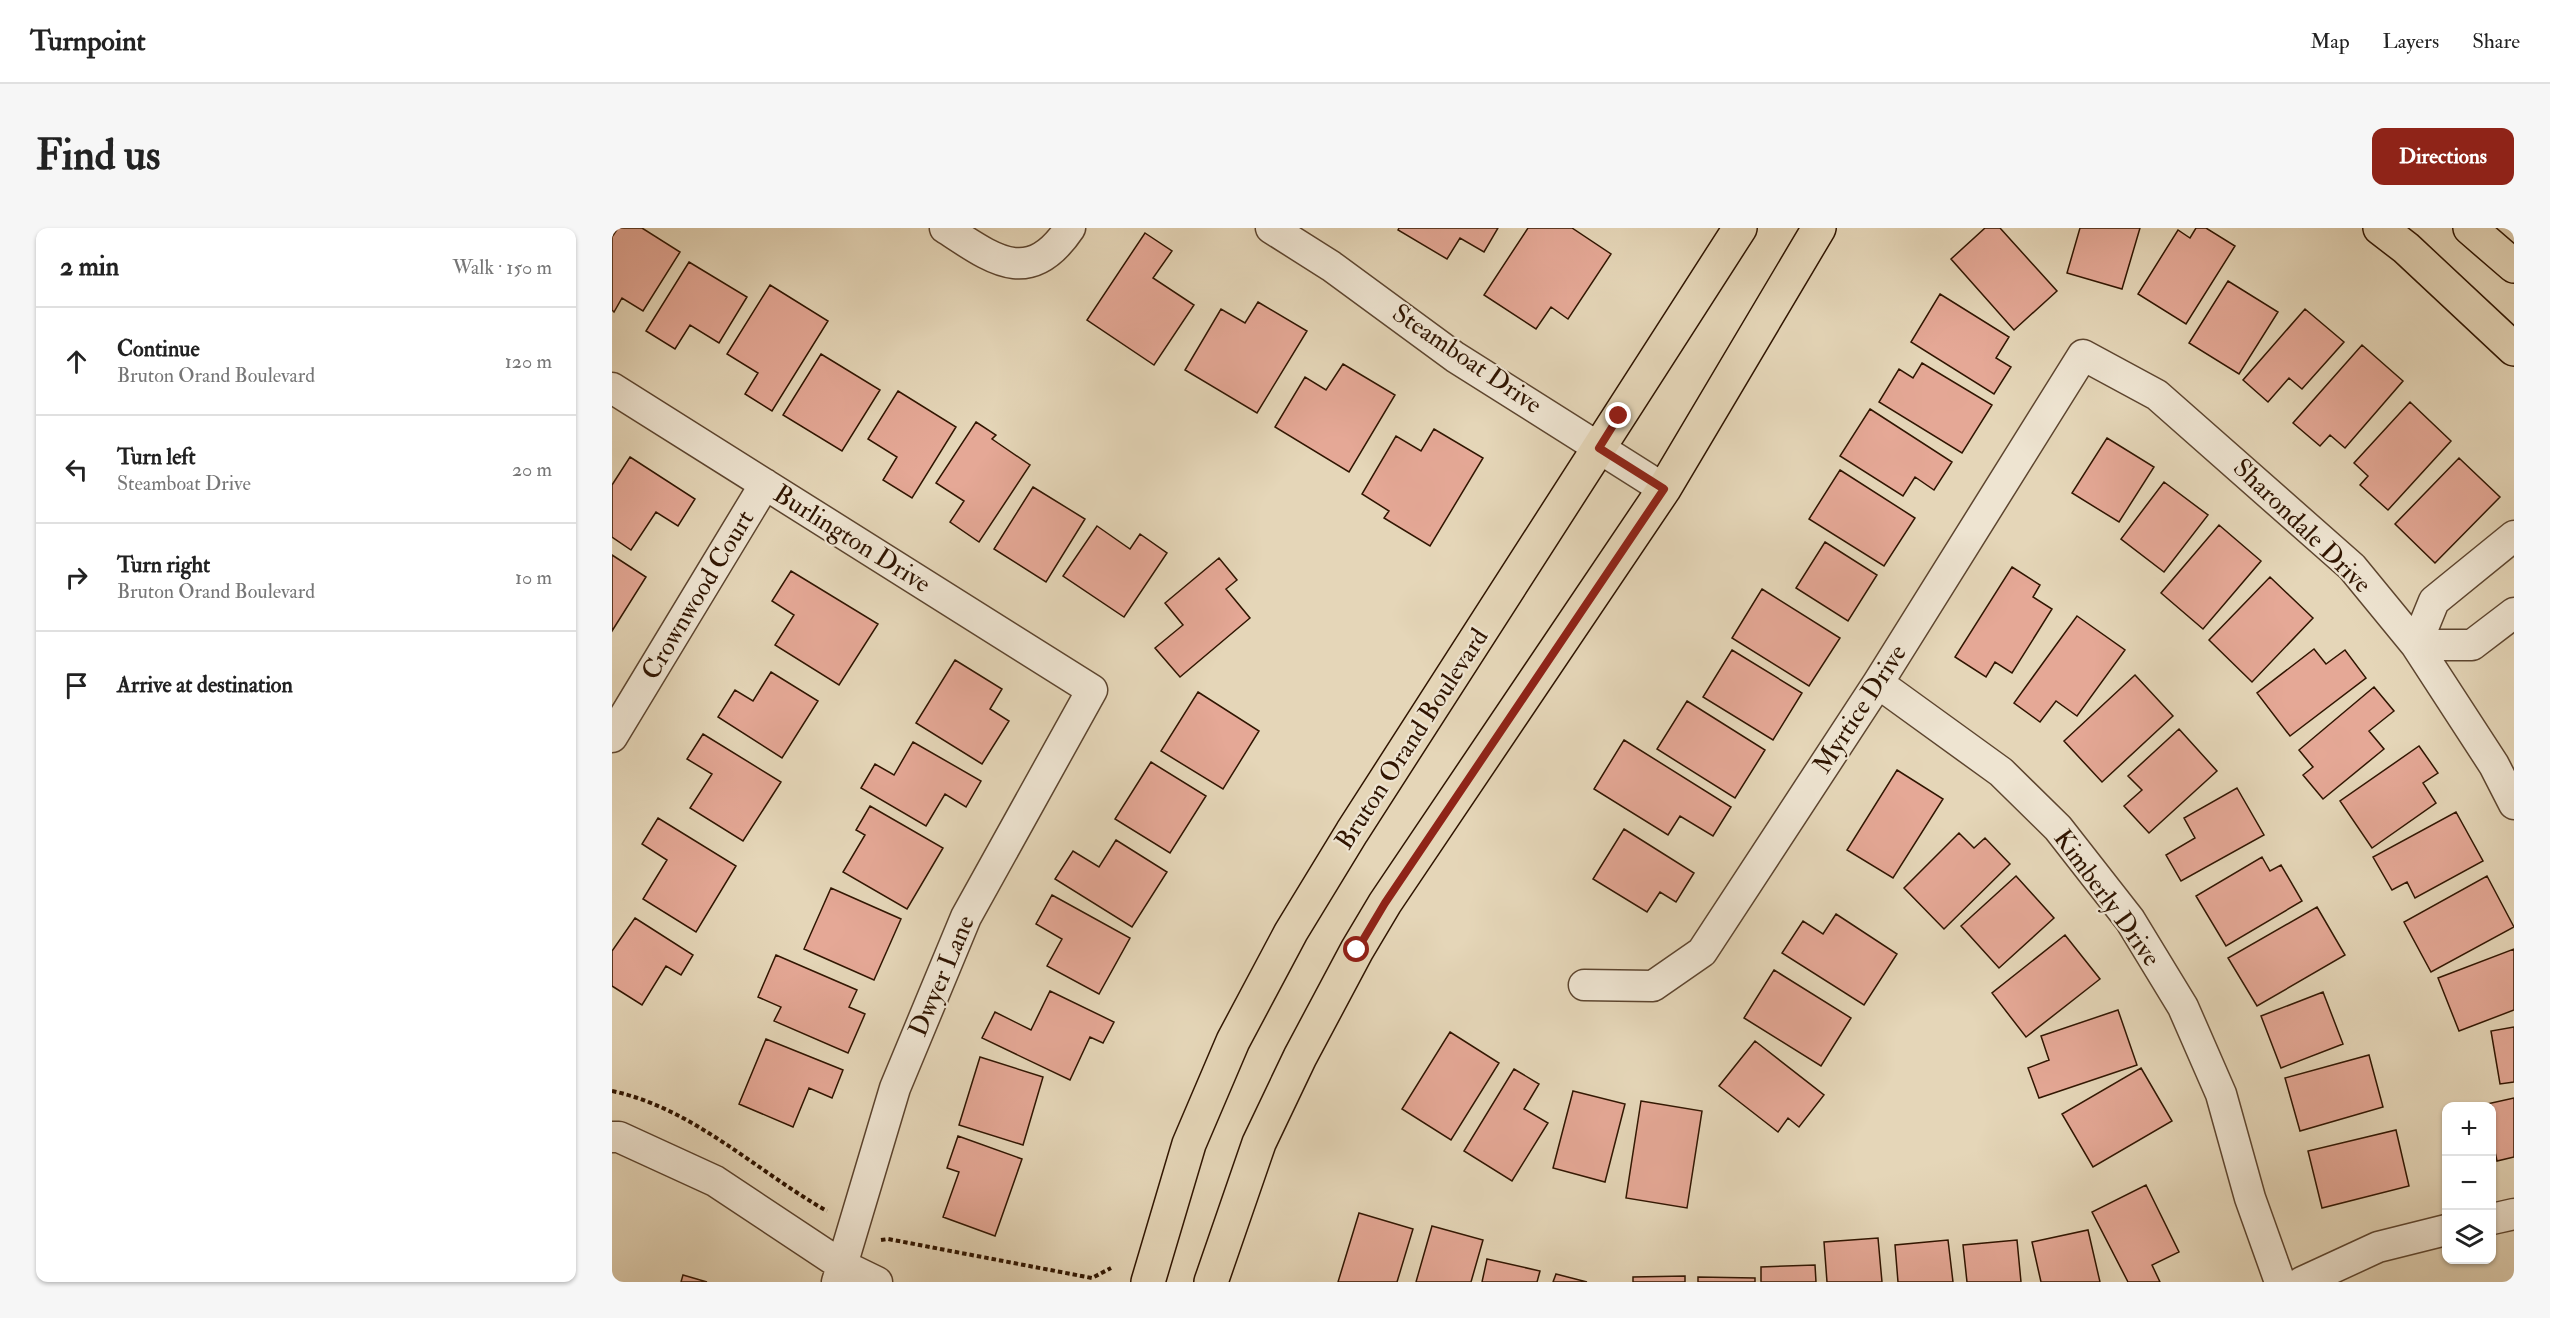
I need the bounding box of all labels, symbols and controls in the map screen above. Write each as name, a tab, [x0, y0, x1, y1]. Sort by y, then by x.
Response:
text: Turnpoint	[30, 24, 146, 59]
text: Map	[2310, 28, 2350, 55]
text: Layers	[2383, 28, 2439, 55]
text: Share	[2472, 28, 2520, 55]
button: Directions	[2372, 128, 2514, 185]
text: Find us	[36, 130, 160, 182]
text: 2 min	[60, 251, 119, 283]
text: Walk · 150 m	[452, 255, 552, 280]
street label: Steamboat Drive	[1386, 297, 1548, 421]
text: Continue	[117, 335, 200, 363]
icon: ahead	[60, 345, 93, 378]
text: 120 m	[505, 349, 552, 374]
text: Bruton Orand Boulevard	[117, 363, 315, 388]
route end	[1605, 402, 1631, 428]
text: Turn left	[117, 443, 196, 471]
street label: Sharondale Drive	[2226, 452, 2378, 600]
icon: left	[60, 453, 93, 486]
text: 20 m	[512, 457, 552, 482]
text: Steamboat Drive	[117, 471, 251, 496]
street label: Burlington Drive	[768, 478, 937, 600]
street label: Crownwood Court	[635, 504, 761, 686]
text: Turn right	[117, 551, 210, 579]
icon: right	[60, 561, 93, 594]
text: 10 m	[515, 565, 552, 590]
text: Bruton Orand Boulevard	[117, 579, 315, 604]
street label: Bruton Orand Boulevard	[1328, 622, 1496, 856]
street label: Myrtice Drive	[1806, 638, 1914, 780]
icon: arrive	[60, 669, 93, 702]
text: Arrive at destination	[117, 671, 293, 699]
street label: Kimberly Drive	[2047, 823, 2167, 973]
street label: Dwyer Lane	[902, 911, 982, 1041]
route start	[1343, 936, 1369, 962]
map controls	[2442, 1102, 2496, 1264]
button: +	[2442, 1102, 2496, 1156]
button: −	[2442, 1156, 2496, 1210]
button: layers	[2442, 1210, 2496, 1264]

